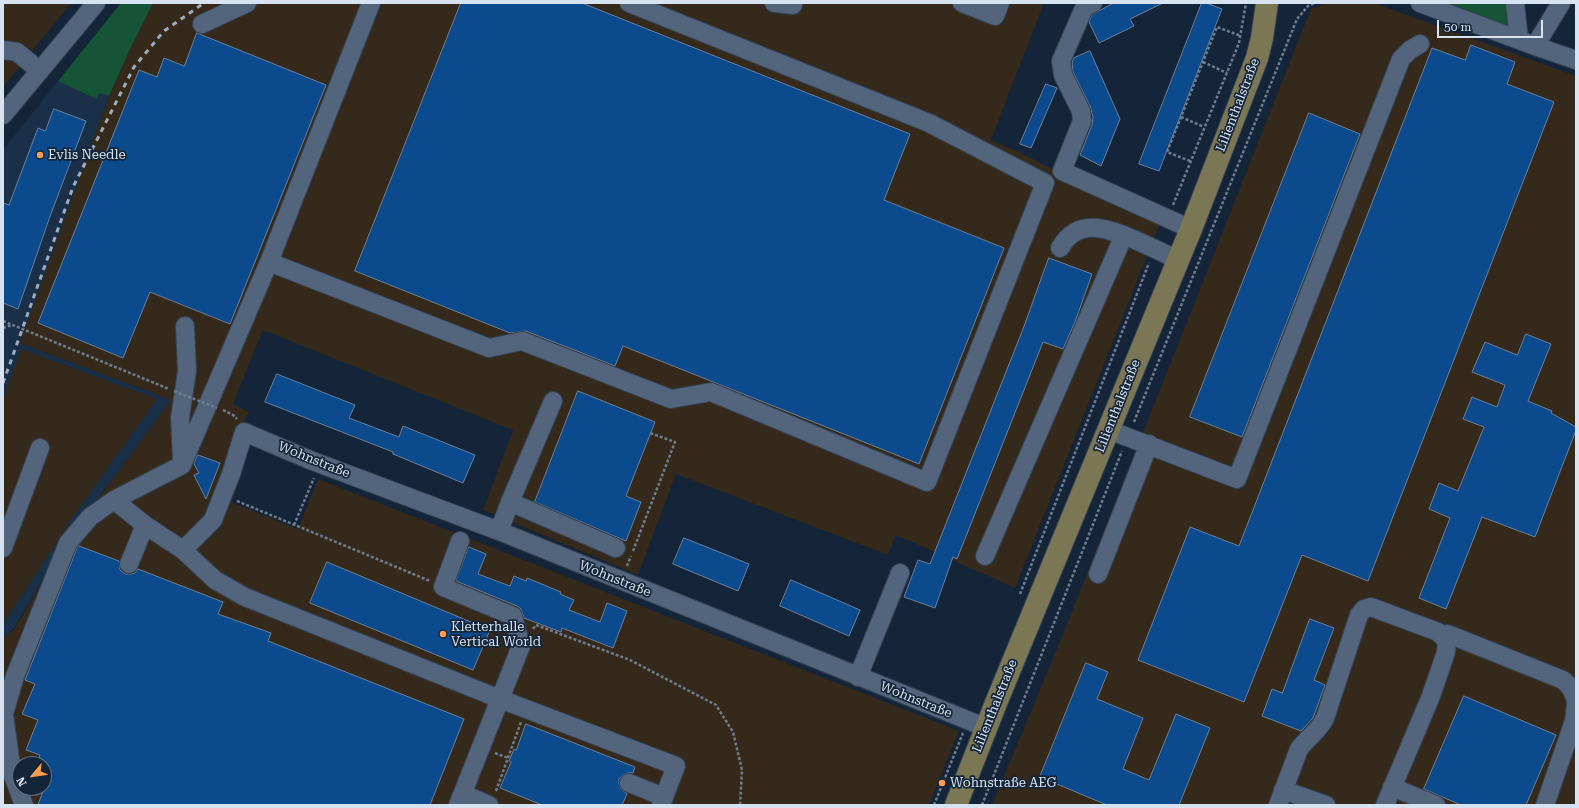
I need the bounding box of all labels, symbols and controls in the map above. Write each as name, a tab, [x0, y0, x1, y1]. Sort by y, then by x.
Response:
scale bar	[1439, 12, 1545, 38]
text: 50 m	[1444, 20, 1471, 34]
street label: Lilienthalstraße	[1213, 56, 1263, 154]
place label: Evlis Needle	[48, 147, 126, 163]
marker: Evlis Needle	[35, 150, 45, 160]
street label: Lilienthalstraße	[1092, 357, 1144, 455]
street label: Wohnstraße	[276, 439, 352, 481]
street label: Wohnstraße	[577, 558, 653, 600]
place label: Kletterhalle Vertical World	[451, 619, 541, 650]
marker: Kletterhalle Vertical World	[438, 629, 448, 639]
street label: Lilienthalstraße	[969, 657, 1021, 755]
street label: Wohnstraße	[878, 679, 954, 721]
north arrow	[12, 756, 52, 796]
text: N	[14, 775, 30, 788]
place label: Wohnstraße AEG	[950, 775, 1057, 791]
marker: Wohnstraße AEG	[937, 778, 947, 788]

